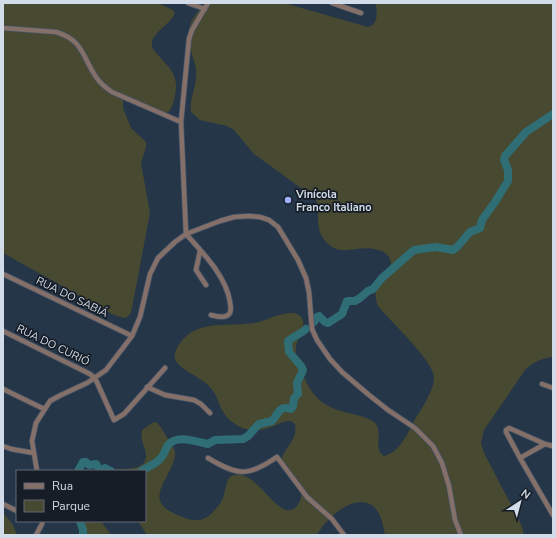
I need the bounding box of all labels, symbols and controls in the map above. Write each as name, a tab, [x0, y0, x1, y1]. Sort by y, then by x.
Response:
place label: Vinícola Franco Italiano	[295, 187, 372, 215]
marker: Vinícola Franco Italiano	[283, 195, 293, 205]
street label: RUA DO SABIÁ	[33, 272, 111, 321]
street label: RUA DO CURIÓ	[14, 320, 93, 369]
legend	[16, 470, 146, 522]
text: Rua	[52, 478, 73, 494]
north arrow	[500, 482, 540, 522]
text: N	[518, 486, 533, 503]
text: Parque	[52, 498, 90, 514]

